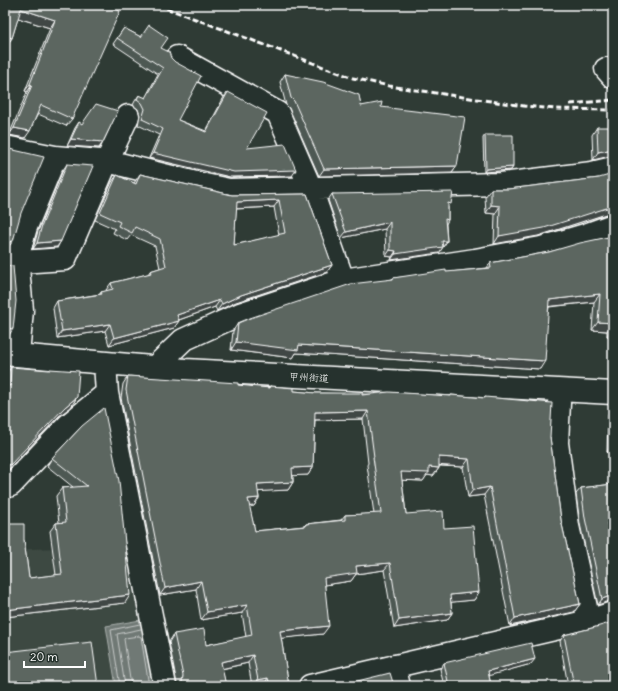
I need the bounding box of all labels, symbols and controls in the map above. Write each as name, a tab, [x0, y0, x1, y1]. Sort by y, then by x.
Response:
street label: 甲州街道	[289, 370, 329, 385]
scale bar	[24, 643, 85, 669]
text: 20 m	[30, 649, 58, 664]

